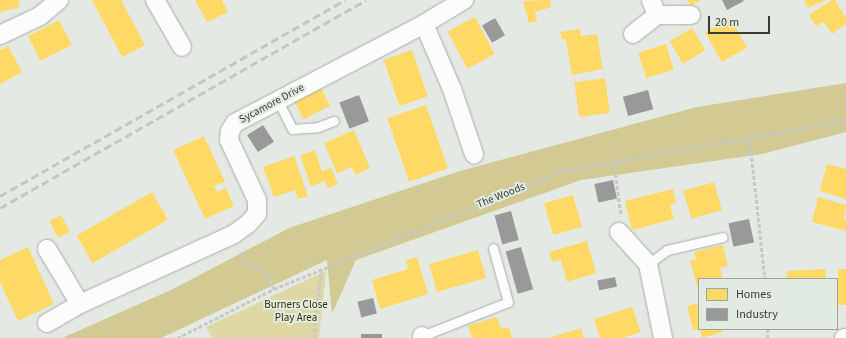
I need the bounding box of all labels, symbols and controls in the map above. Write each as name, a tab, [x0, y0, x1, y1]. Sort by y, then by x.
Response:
scale bar	[710, 8, 772, 34]
text: 20 m	[715, 14, 739, 31]
street label: Sycamore Drive	[237, 81, 307, 127]
street label: The Woods	[475, 180, 527, 212]
legend	[698, 278, 838, 330]
text: Homes	[736, 286, 771, 303]
park label: Burners Close Play Area	[264, 299, 328, 325]
text: Industry	[736, 306, 778, 323]

